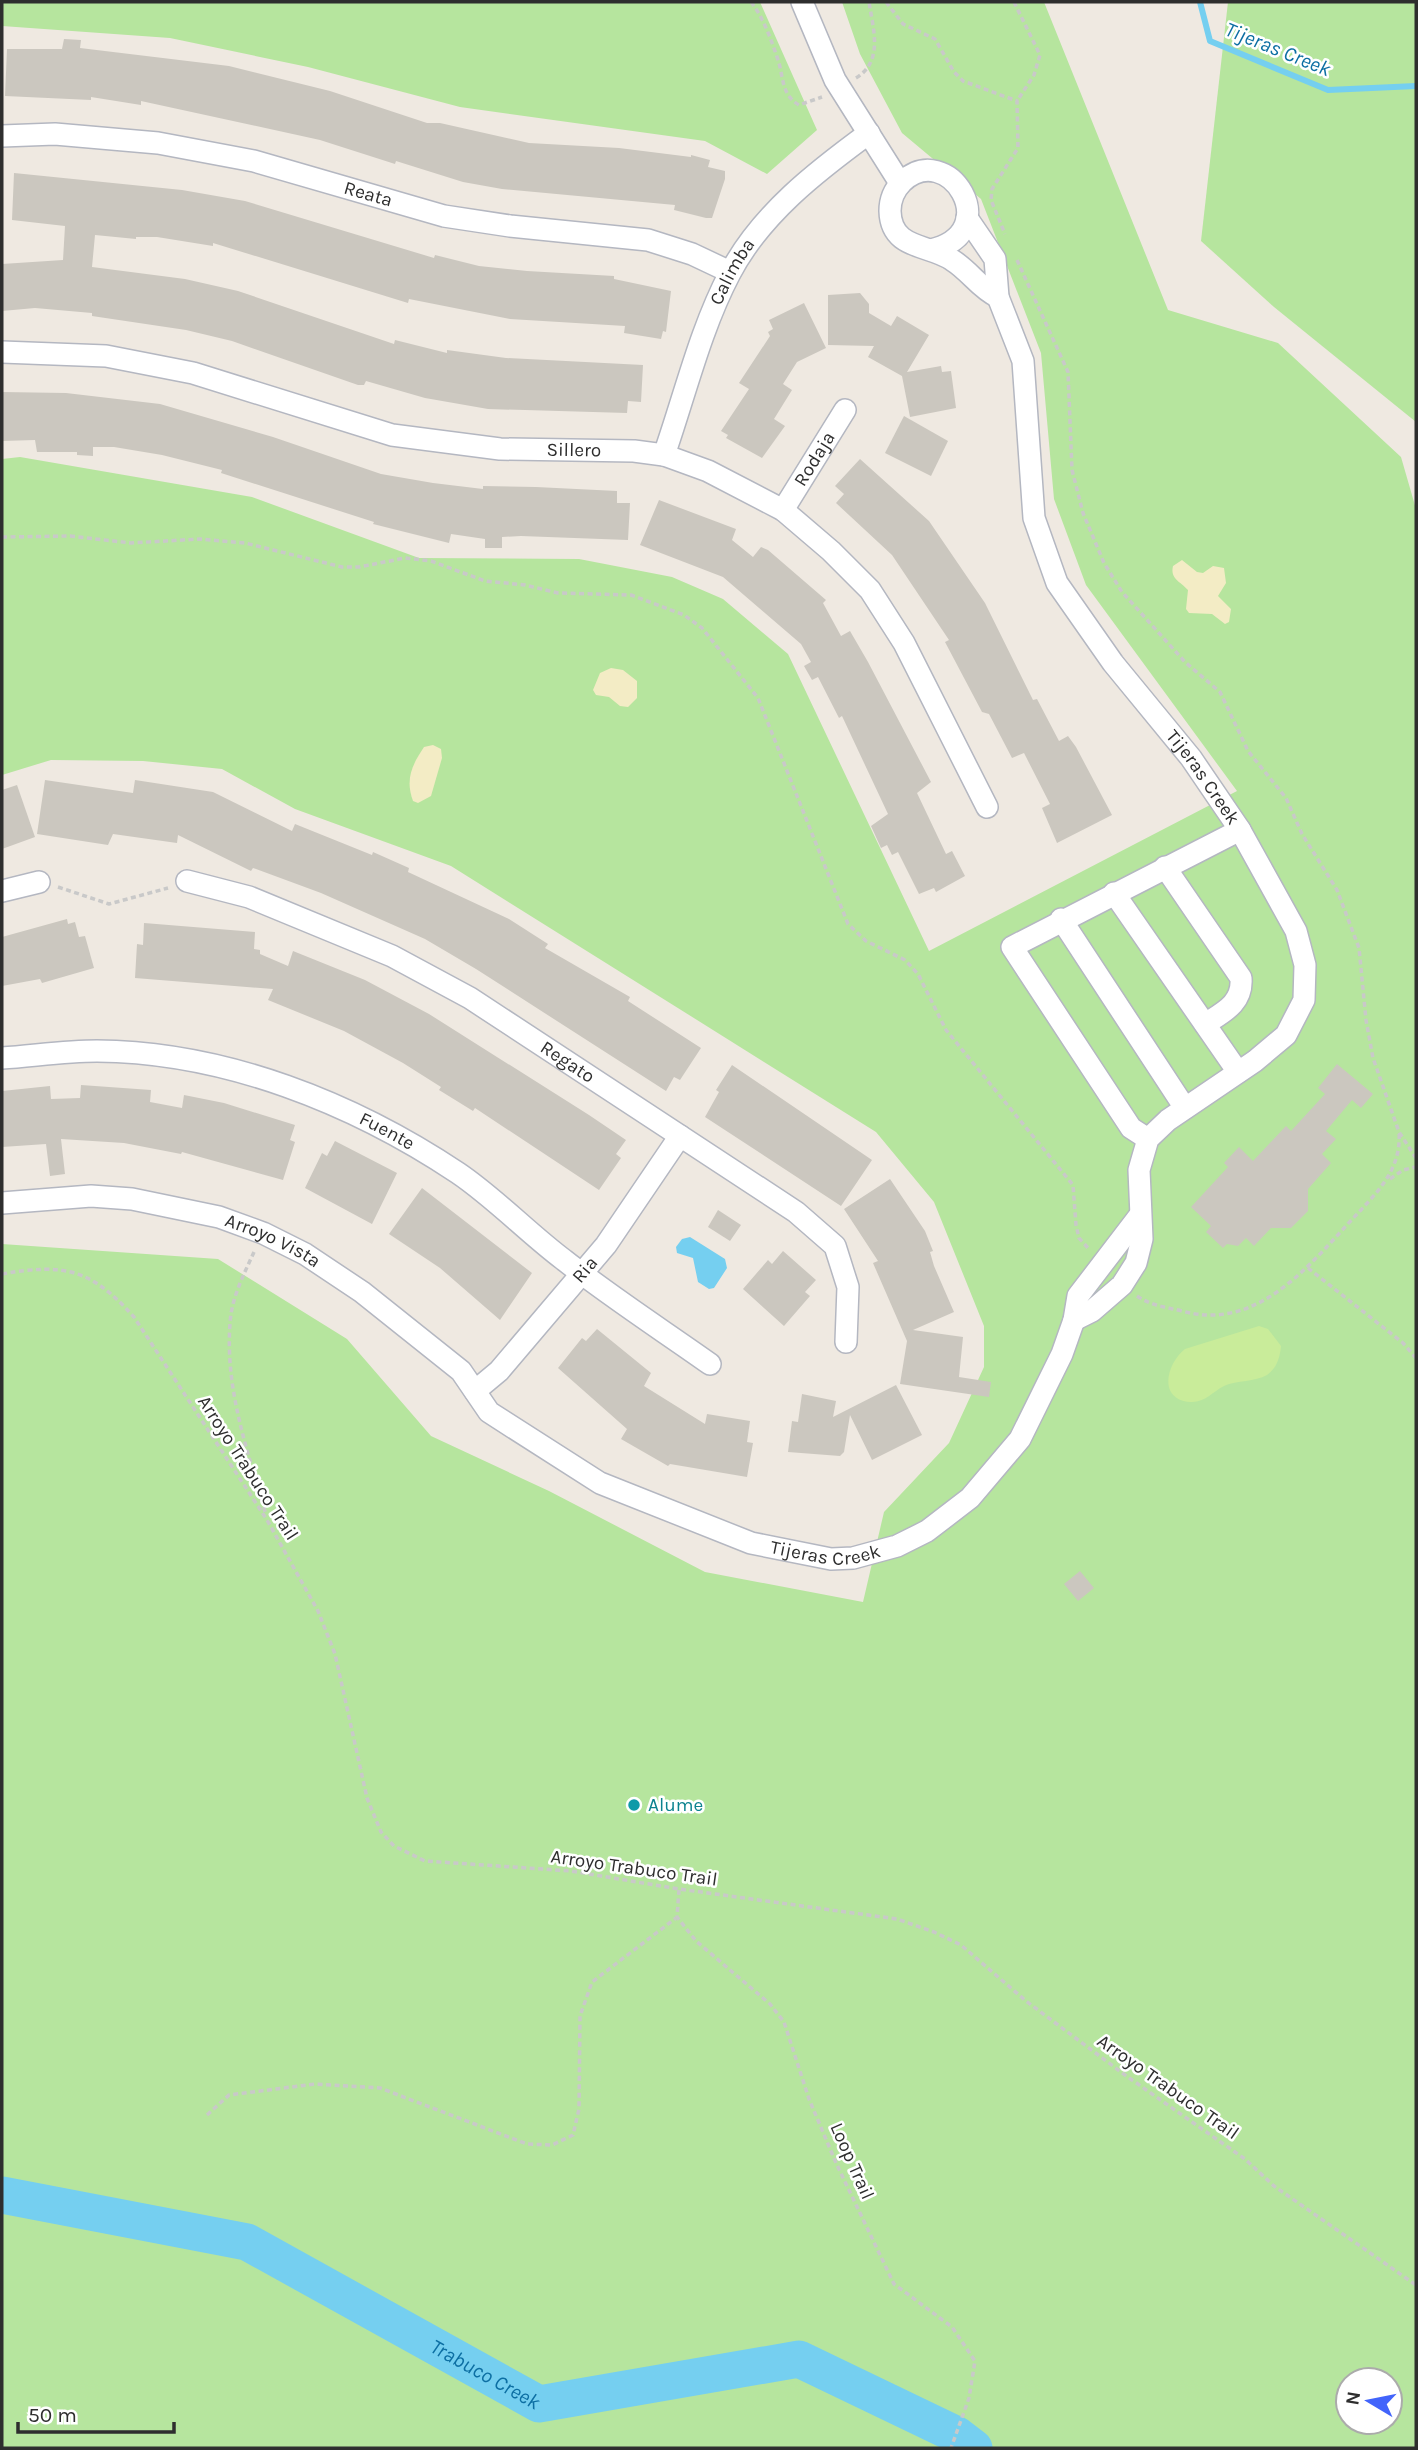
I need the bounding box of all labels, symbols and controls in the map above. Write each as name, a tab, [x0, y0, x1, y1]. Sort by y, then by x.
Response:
water label: Tijeras Creek	[1222, 17, 1335, 81]
street label: Reata	[341, 177, 395, 212]
street label: Calimba	[705, 234, 759, 308]
street label: Rodaja	[789, 428, 840, 490]
street label: Sillero	[546, 439, 602, 462]
street label: Tijeras Creek	[1161, 725, 1244, 829]
street label: Regato	[536, 1036, 599, 1088]
street label: Fuente	[356, 1107, 419, 1155]
street label: Arroyo Vista	[222, 1209, 325, 1272]
street label: Ria	[568, 1252, 602, 1288]
street label: Arroyo Trabuco Trail	[193, 1392, 303, 1544]
street label: Tijeras Creek	[769, 1536, 883, 1570]
place label: Alume	[648, 1794, 703, 1816]
marker: Alume	[626, 1797, 642, 1813]
street label: Arroyo Trabuco Trail	[549, 1845, 719, 1891]
street label: Arroyo Trabuco Trail	[1093, 2030, 1243, 2144]
street label: Loop Trail	[825, 2119, 879, 2203]
water label: Trabuco Creek	[426, 2334, 545, 2414]
north arrow	[1334, 2366, 1404, 2436]
scale bar	[18, 2390, 173, 2434]
text: N	[1341, 2390, 1365, 2407]
text: 50 m	[28, 2403, 77, 2427]

